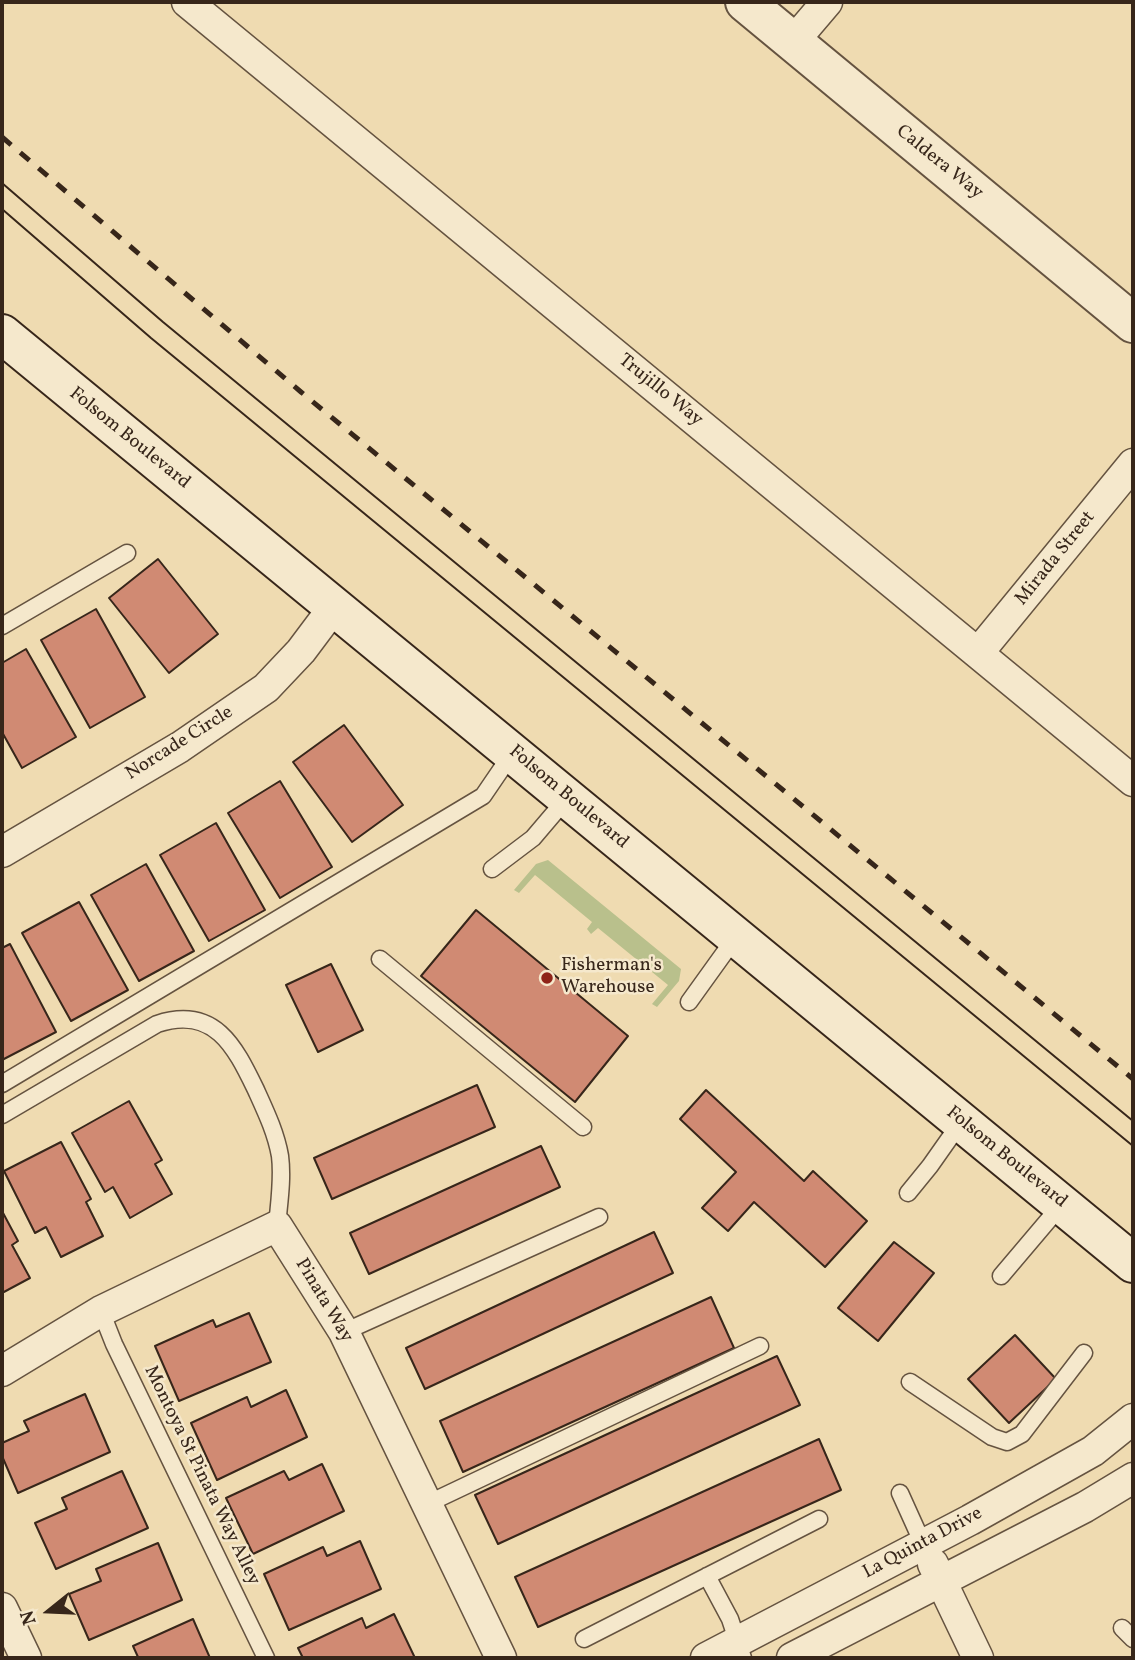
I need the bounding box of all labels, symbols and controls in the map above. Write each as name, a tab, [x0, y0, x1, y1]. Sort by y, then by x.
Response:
street label: Caldera Way	[891, 121, 987, 205]
street label: Trujillo Way	[613, 350, 707, 432]
street label: Folsom Boulevard	[64, 383, 194, 495]
street label: Mirada Street	[1011, 507, 1101, 611]
street label: Norcade Circle	[122, 702, 238, 786]
street label: Folsom Boulevard	[503, 741, 633, 855]
place label: Fisherman's Warehouse	[561, 956, 662, 1000]
marker: Fisherman's Warehouse	[539, 970, 555, 986]
street label: Folsom Boulevard	[941, 1102, 1071, 1214]
street label: Pinata Way	[289, 1255, 357, 1347]
street label: Montoya St Pinata Way Alley	[138, 1363, 264, 1589]
street label: La Quinta Drive	[859, 1503, 987, 1585]
north arrow	[14, 1576, 84, 1646]
text: N	[15, 1607, 44, 1628]

